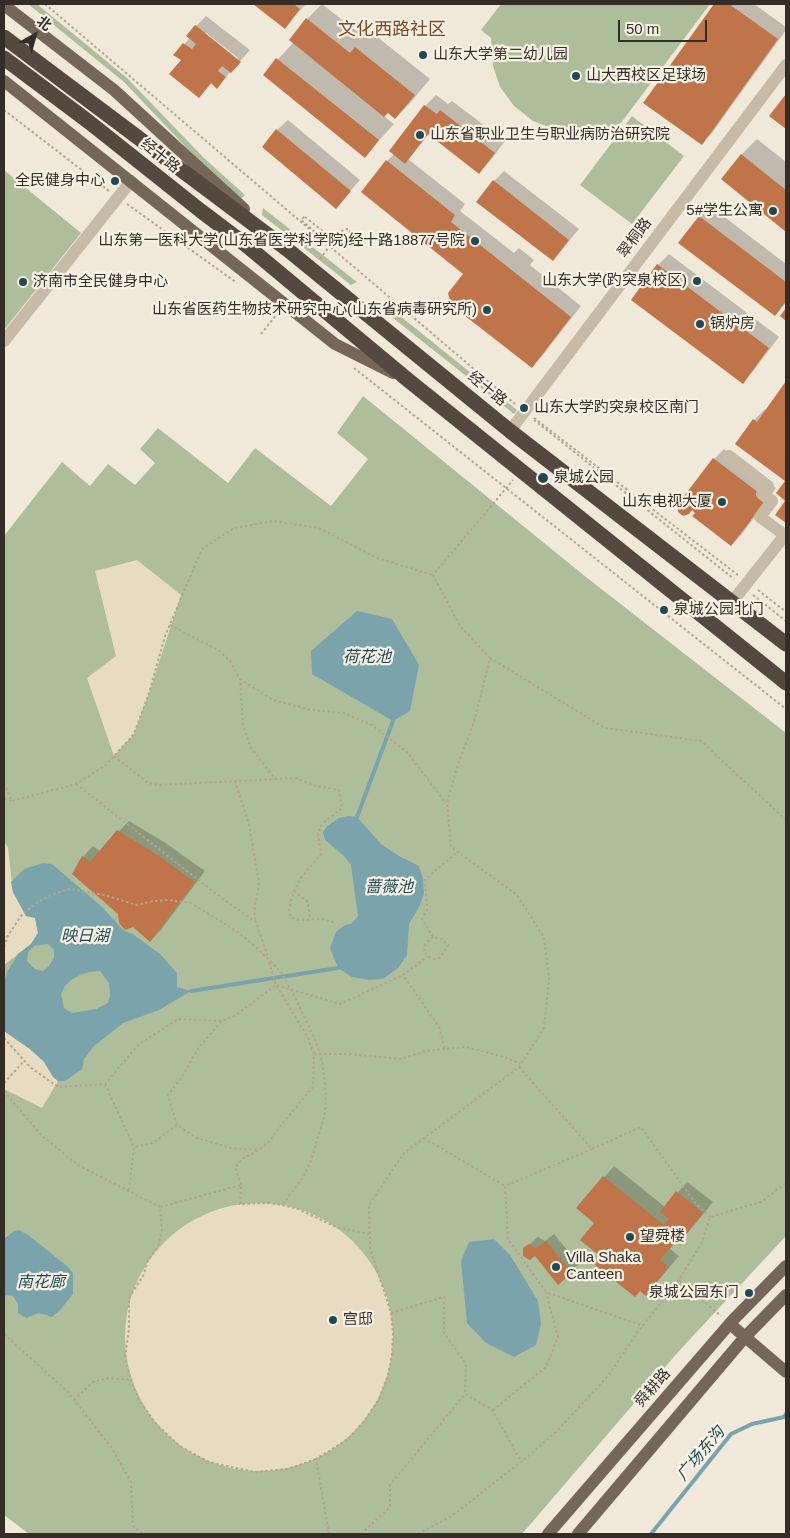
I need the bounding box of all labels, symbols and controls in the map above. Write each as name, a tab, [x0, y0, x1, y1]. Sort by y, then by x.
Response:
north arrow	[10, 10, 60, 60]
scale bar	[620, 10, 709, 42]
text: 北	[34, 13, 55, 34]
district label: 文化西路社区	[338, 19, 446, 41]
text: 50 m	[626, 20, 659, 37]
place label: 山东大学第二幼儿园	[433, 46, 568, 64]
marker: 山东大学第二幼儿园	[417, 49, 429, 61]
place label: 山大西校区足球场	[586, 67, 706, 85]
marker: 山大西校区足球场	[570, 70, 582, 82]
place label: 山东省职业卫生与职业病防治研究院	[430, 126, 670, 144]
marker: 山东省职业卫生与职业病防治研究院	[414, 129, 426, 141]
street label: 经十路	[137, 135, 183, 177]
place label: 全民健身中心	[15, 172, 105, 190]
marker: 全民健身中心	[109, 175, 121, 187]
place label: 5#学生公寓	[686, 202, 763, 220]
marker: 5#学生公寓	[767, 205, 779, 217]
street label: 翠桐路	[614, 215, 656, 261]
place label: 山东第一医科大学(山东省医学科学院)经十路18877号院	[98, 232, 465, 250]
marker: 山东第一医科大学(山东省医学科学院)经十路18877号院	[469, 235, 481, 247]
place label: 山东大学(趵突泉校区)	[542, 272, 687, 290]
place label: 济南市全民健身中心	[33, 273, 168, 291]
marker: 山东大学(趵突泉校区)	[691, 275, 703, 287]
marker: 济南市全民健身中心	[17, 276, 29, 288]
place label: 山东省医药生物技术研究中心(山东省病毒研究所)	[152, 301, 477, 319]
marker: 山东省医药生物技术研究中心(山东省病毒研究所)	[481, 304, 493, 316]
place label: 锅炉房	[710, 315, 755, 333]
marker: 锅炉房	[694, 318, 706, 330]
street label: 经十路	[464, 368, 510, 410]
place label: 山东大学趵突泉校区南门	[534, 399, 699, 417]
marker: 山东大学趵突泉校区南门	[518, 402, 530, 414]
place label: 泉城公园	[554, 469, 614, 487]
marker: 泉城公园	[536, 471, 550, 485]
place label: 山东电视大厦	[622, 493, 712, 511]
marker: 山东电视大厦	[716, 496, 728, 508]
place label: 泉城公园北门	[674, 601, 764, 619]
marker: 泉城公园北门	[658, 604, 670, 616]
water label: 荷花池	[343, 648, 391, 668]
water label: 蔷薇池	[365, 878, 413, 898]
water label: 映日湖	[61, 927, 109, 947]
place label: 望舜楼	[640, 1228, 685, 1246]
marker: 望舜楼	[624, 1231, 636, 1243]
place label: Villa Shaka Canteen	[566, 1249, 641, 1284]
marker: Villa Shaka Canteen	[550, 1261, 562, 1273]
water label: 南花廊	[17, 1273, 65, 1293]
place label: 泉城公园东门	[649, 1284, 739, 1302]
marker: 泉城公园东门	[743, 1287, 755, 1299]
place label: 宫邸	[343, 1311, 373, 1329]
marker: 宫邸	[327, 1314, 339, 1326]
street label: 舜耕路	[631, 1365, 675, 1411]
water label: 广场东沟	[673, 1423, 729, 1485]

